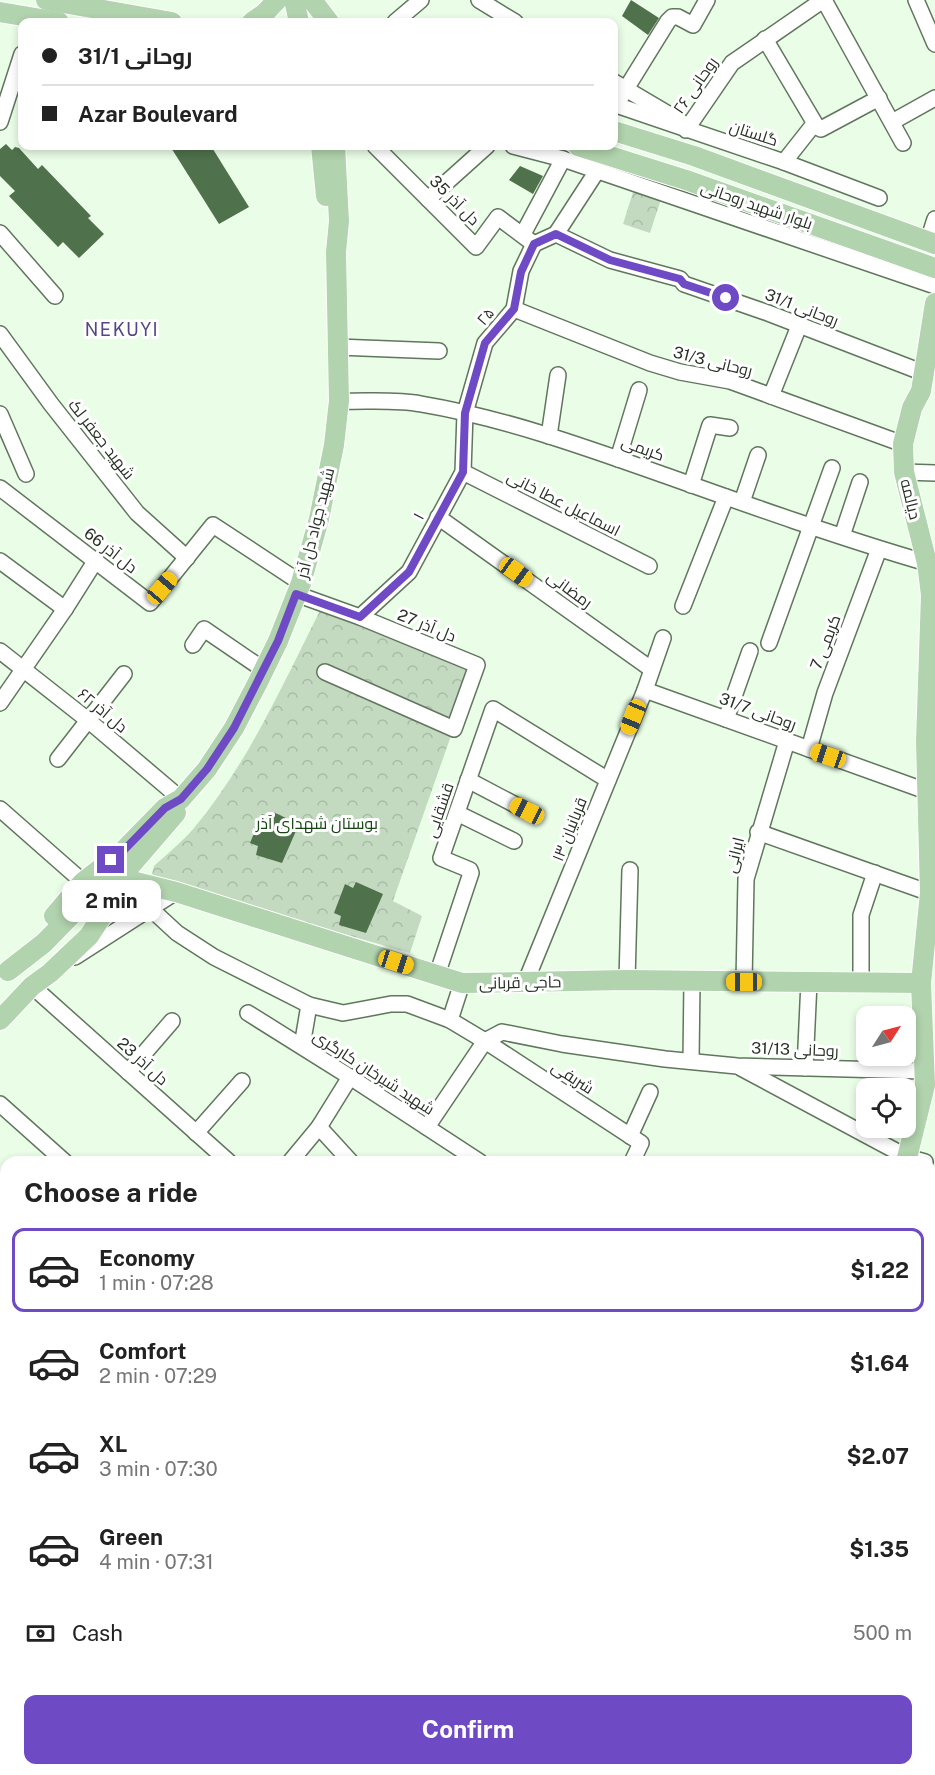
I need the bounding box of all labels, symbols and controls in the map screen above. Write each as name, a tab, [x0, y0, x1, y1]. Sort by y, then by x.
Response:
text: روحانی 31/1	[78, 43, 192, 69]
street label: روحانی ۲۶	[669, 53, 723, 118]
text: Azar Boulevard	[78, 101, 238, 127]
street label: گلستان	[727, 117, 780, 151]
street label: دل آذر 35	[425, 171, 484, 230]
street label: بلوار شهید روحانی	[698, 177, 815, 234]
route start	[712, 284, 739, 311]
street label: روحانی 31/1	[762, 285, 841, 331]
street label: ۲۵	[473, 304, 498, 329]
district label: NEKUYI	[85, 319, 159, 340]
street label: روحانی 31/3	[671, 342, 755, 381]
street label: شهید جعفر لک	[64, 395, 139, 484]
street label: کریمی	[619, 432, 667, 466]
street label: شهید جواد دل آذر	[292, 466, 339, 582]
street label: اسماعیل عطا خانی	[504, 467, 624, 541]
street label: دیالمه	[896, 477, 925, 521]
street label: ۱	[409, 510, 428, 523]
street label: دل آذر 66	[80, 524, 141, 578]
car	[496, 554, 536, 590]
street label: رمضانی	[543, 567, 596, 613]
car	[144, 568, 180, 608]
street label: دل آذر 27	[394, 605, 459, 647]
street label: کریمی 7	[806, 612, 846, 673]
street label: دل آذر ۶۲	[74, 684, 131, 737]
street label: روحانی 31/7	[716, 689, 799, 735]
car	[618, 697, 648, 737]
car	[808, 742, 848, 770]
street label: قشقایی	[421, 780, 459, 840]
street label: ۱۳ قربانیان	[548, 794, 592, 864]
car	[507, 795, 547, 827]
park label: بوستان شهدای آذر	[255, 814, 378, 834]
street label: ایرانی	[721, 835, 749, 875]
route end	[97, 846, 124, 873]
callout: 2 min	[62, 881, 160, 923]
text: 2 min	[85, 889, 138, 913]
car	[376, 948, 416, 976]
street label: حاجی قربانی	[479, 972, 561, 994]
car	[726, 973, 762, 991]
north arrow	[856, 1006, 916, 1066]
map controls	[856, 1006, 916, 1138]
street label: شهید شیرخان کارگری	[309, 1026, 438, 1120]
street label: دل آذر 23	[113, 1034, 172, 1090]
street label: روحانی 31/13	[751, 1038, 839, 1062]
street label: شریفی	[548, 1057, 597, 1099]
button: locate	[856, 1078, 916, 1138]
text: Choose a ride	[24, 1176, 198, 1208]
icon: car	[27, 1243, 81, 1297]
text: Economy	[99, 1245, 195, 1271]
text: $1.22	[850, 1257, 909, 1283]
text: 1 min · 07:28	[99, 1271, 214, 1295]
icon: car	[27, 1336, 81, 1390]
text: Comfort	[99, 1338, 186, 1364]
text: $1.64	[850, 1350, 909, 1376]
text: 2 min · 07:29	[99, 1364, 217, 1388]
icon: car	[27, 1429, 81, 1483]
text: XL	[99, 1431, 127, 1457]
text: $2.07	[847, 1443, 909, 1469]
text: 3 min · 07:30	[99, 1457, 218, 1481]
icon: car	[27, 1522, 81, 1576]
text: Green	[99, 1524, 163, 1550]
text: $1.35	[849, 1536, 909, 1562]
text: 4 min · 07:31	[99, 1550, 214, 1574]
icon: cash	[24, 1617, 57, 1650]
text: Cash	[72, 1620, 123, 1646]
text: 500 m	[853, 1621, 912, 1645]
button: Confirm	[24, 1695, 912, 1764]

